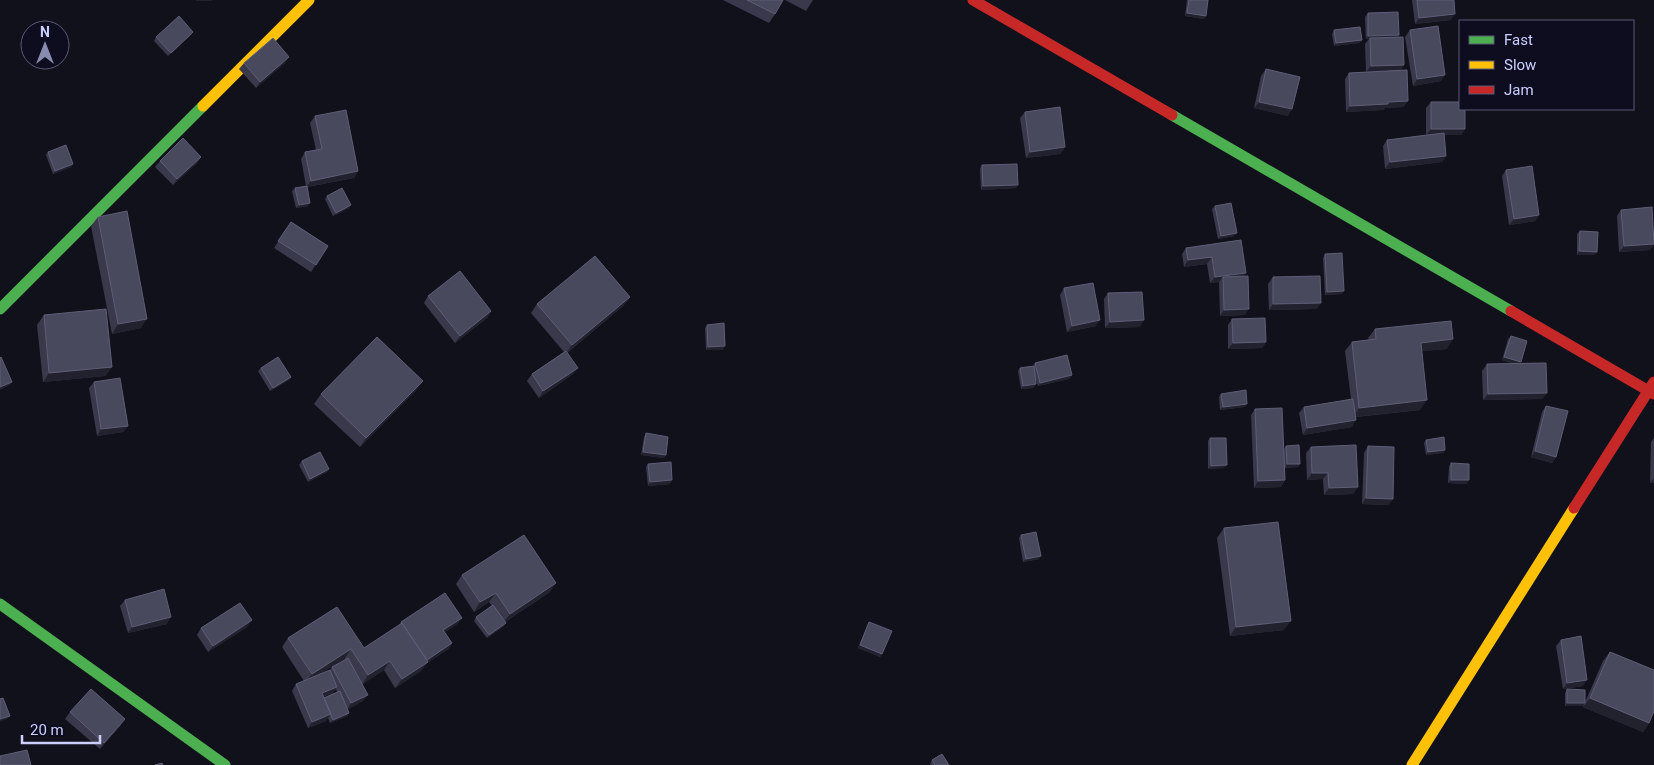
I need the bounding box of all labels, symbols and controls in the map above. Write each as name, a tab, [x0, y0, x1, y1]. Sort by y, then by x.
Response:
north arrow	[20, 20, 70, 70]
legend	[1459, 20, 1634, 110]
text: N	[40, 24, 50, 40]
text: Fast	[1504, 31, 1533, 49]
text: Slow	[1504, 56, 1536, 74]
text: Jam	[1504, 81, 1534, 99]
scale bar	[22, 712, 100, 744]
text: 20 m	[30, 721, 64, 739]

